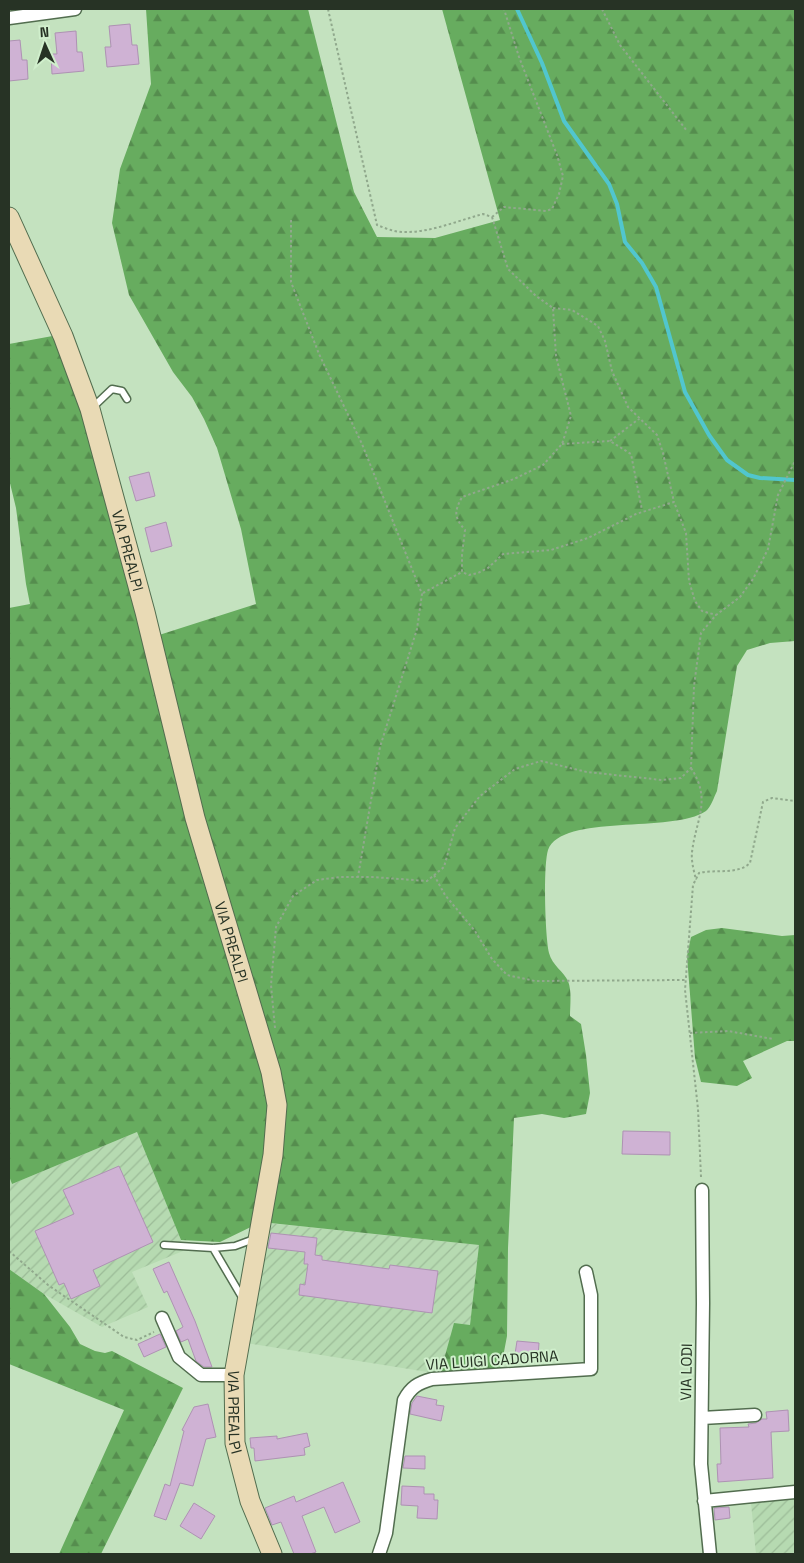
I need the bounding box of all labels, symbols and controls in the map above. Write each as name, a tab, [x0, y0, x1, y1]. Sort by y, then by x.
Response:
north arrow	[20, 20, 70, 70]
text: N	[39, 23, 49, 41]
street label: VIA PREALPI	[108, 508, 148, 593]
street label: VIA PREALPI	[211, 899, 253, 984]
street label: VIA LODI	[676, 1343, 696, 1401]
street label: VIA LUIGI CADORNA	[425, 1346, 560, 1374]
street label: VIA PREALPI	[224, 1369, 247, 1456]

